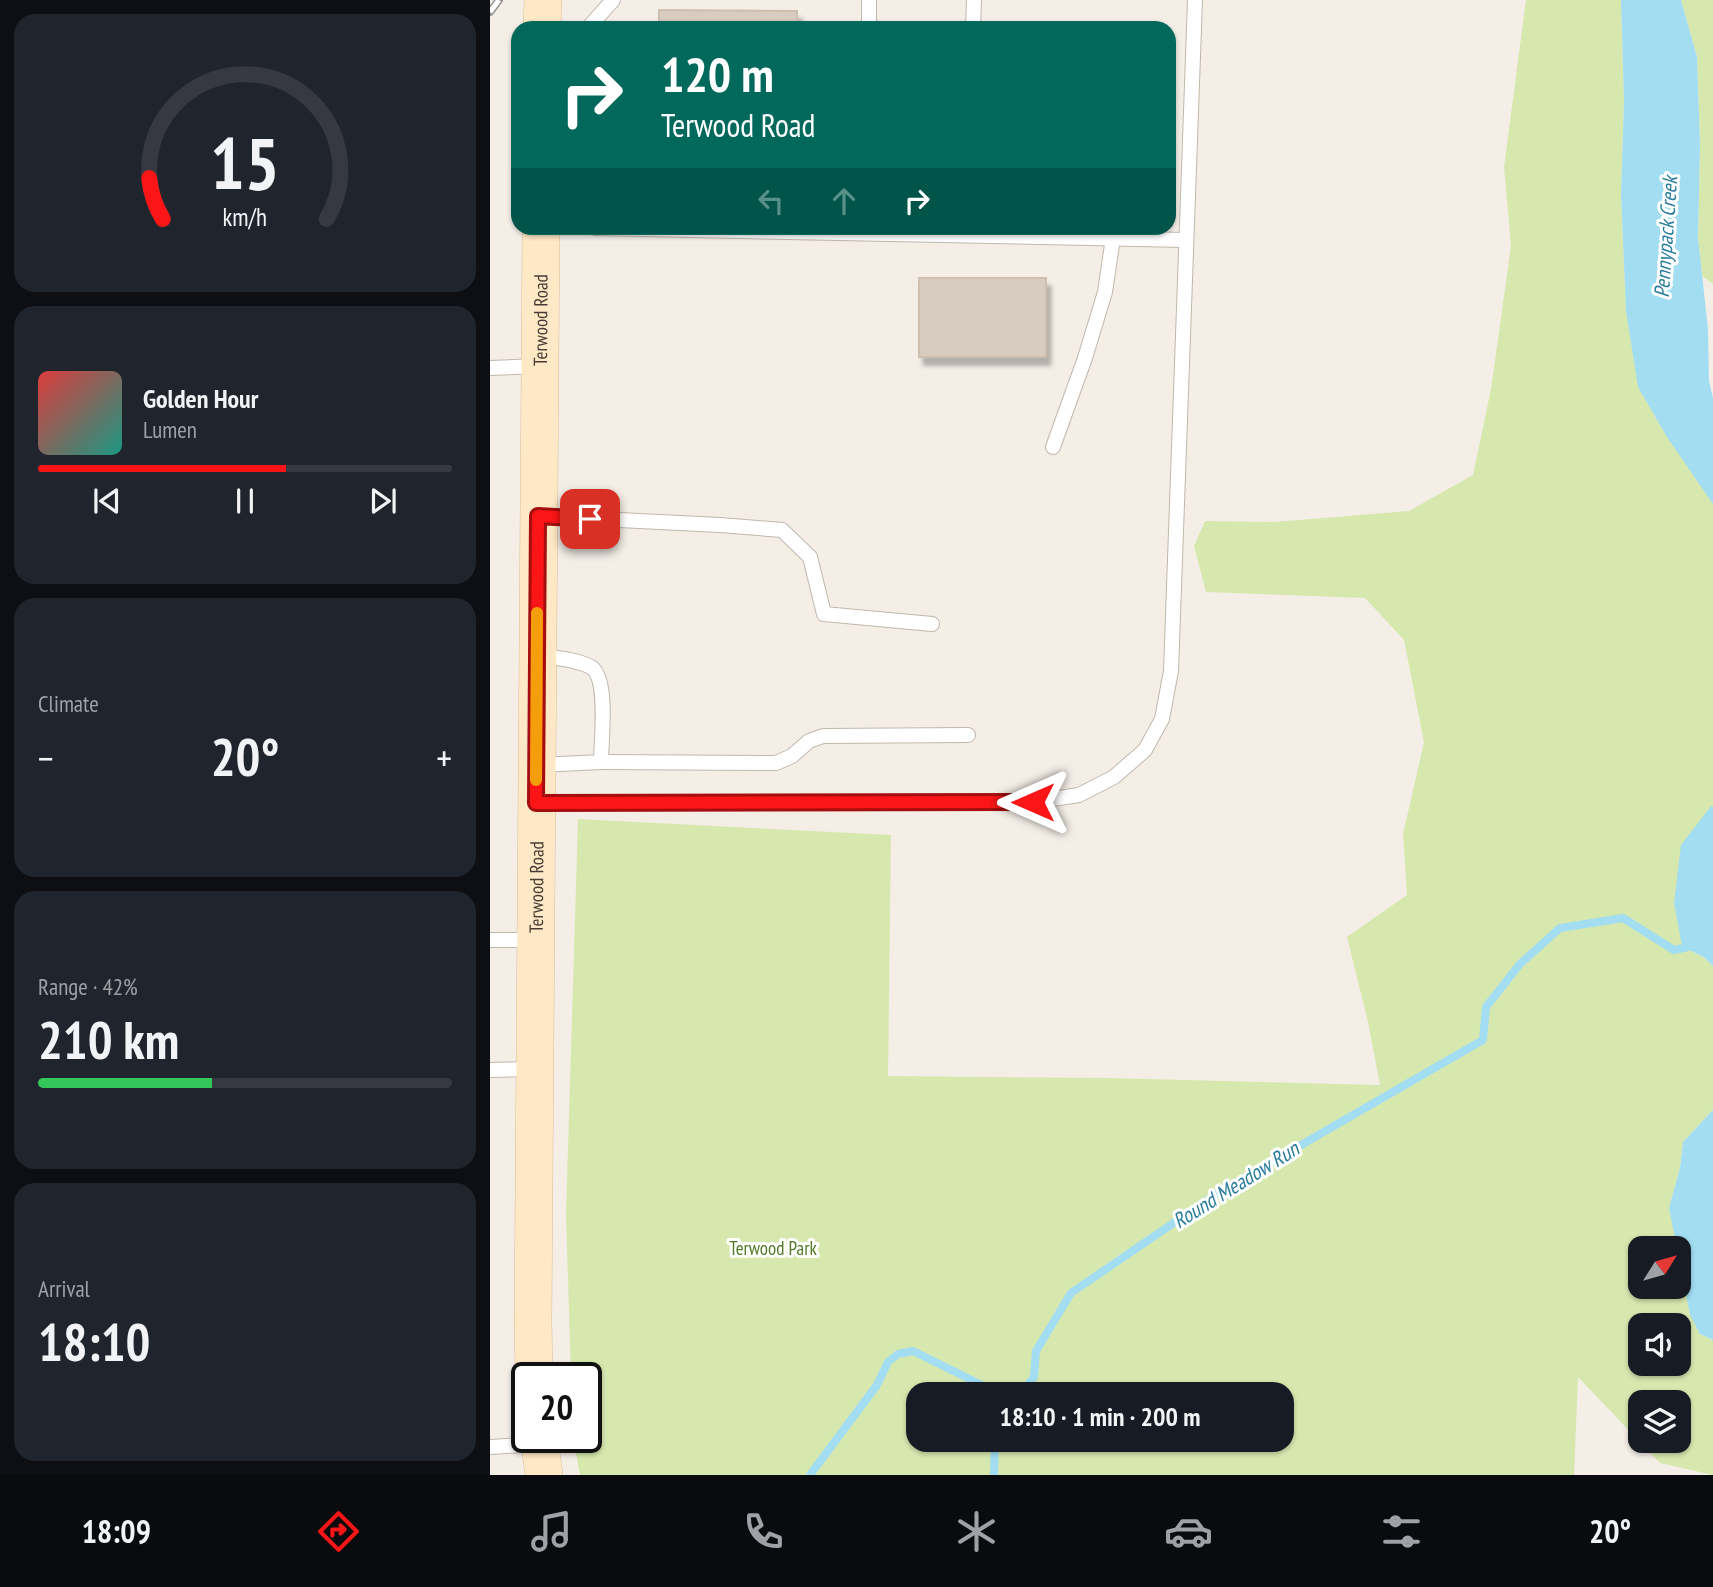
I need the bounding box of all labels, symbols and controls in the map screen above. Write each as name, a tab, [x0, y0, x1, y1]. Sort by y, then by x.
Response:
text: 120 m	[661, 42, 774, 106]
icon: right	[546, 49, 637, 140]
text: Terwood Road	[661, 104, 815, 146]
text: 15	[210, 115, 280, 209]
water label: Pennypack Creek	[1648, 173, 1683, 298]
icon: left	[752, 182, 790, 220]
icon: ahead	[825, 182, 863, 220]
icon: right	[898, 182, 936, 220]
text: km/h	[223, 201, 267, 233]
street label: Terwood Road	[528, 274, 553, 366]
text: Golden Hour	[143, 382, 258, 415]
text: Lumen	[143, 415, 197, 444]
icon: previous	[88, 482, 126, 520]
icon: pause	[226, 482, 264, 520]
icon: next	[364, 482, 402, 520]
pin	[560, 489, 620, 549]
icon: arrive	[571, 500, 609, 538]
text: Climate	[38, 689, 99, 718]
text: 20°	[211, 723, 279, 790]
text: −	[38, 733, 54, 782]
text: +	[436, 733, 452, 782]
position arrow	[996, 765, 1070, 839]
street label: Terwood Road	[524, 841, 549, 933]
text: Range · 42%	[38, 972, 138, 1001]
text: 210 km	[38, 1006, 179, 1073]
water label: Round Meadow Run	[1168, 1134, 1305, 1234]
park label: Terwood Park	[729, 1236, 817, 1260]
north arrow	[1628, 1236, 1690, 1298]
map controls	[1628, 1236, 1691, 1453]
text: Arrival	[38, 1274, 90, 1303]
text: 18:10	[38, 1308, 150, 1375]
button: sound	[1628, 1313, 1691, 1376]
speed limit sign: 20	[511, 1362, 602, 1453]
button: layers	[1628, 1390, 1691, 1453]
text: 18:10 · 1 min · 200 m	[1000, 1400, 1200, 1433]
icon: directions	[314, 1507, 363, 1556]
icon: music	[527, 1507, 576, 1556]
icon: phone	[739, 1507, 788, 1556]
icon: climate	[952, 1507, 1001, 1556]
icon: car	[1164, 1507, 1213, 1556]
icon: filters	[1377, 1507, 1426, 1556]
text: 18:09	[82, 1510, 151, 1552]
text: 20°	[1589, 1510, 1631, 1552]

